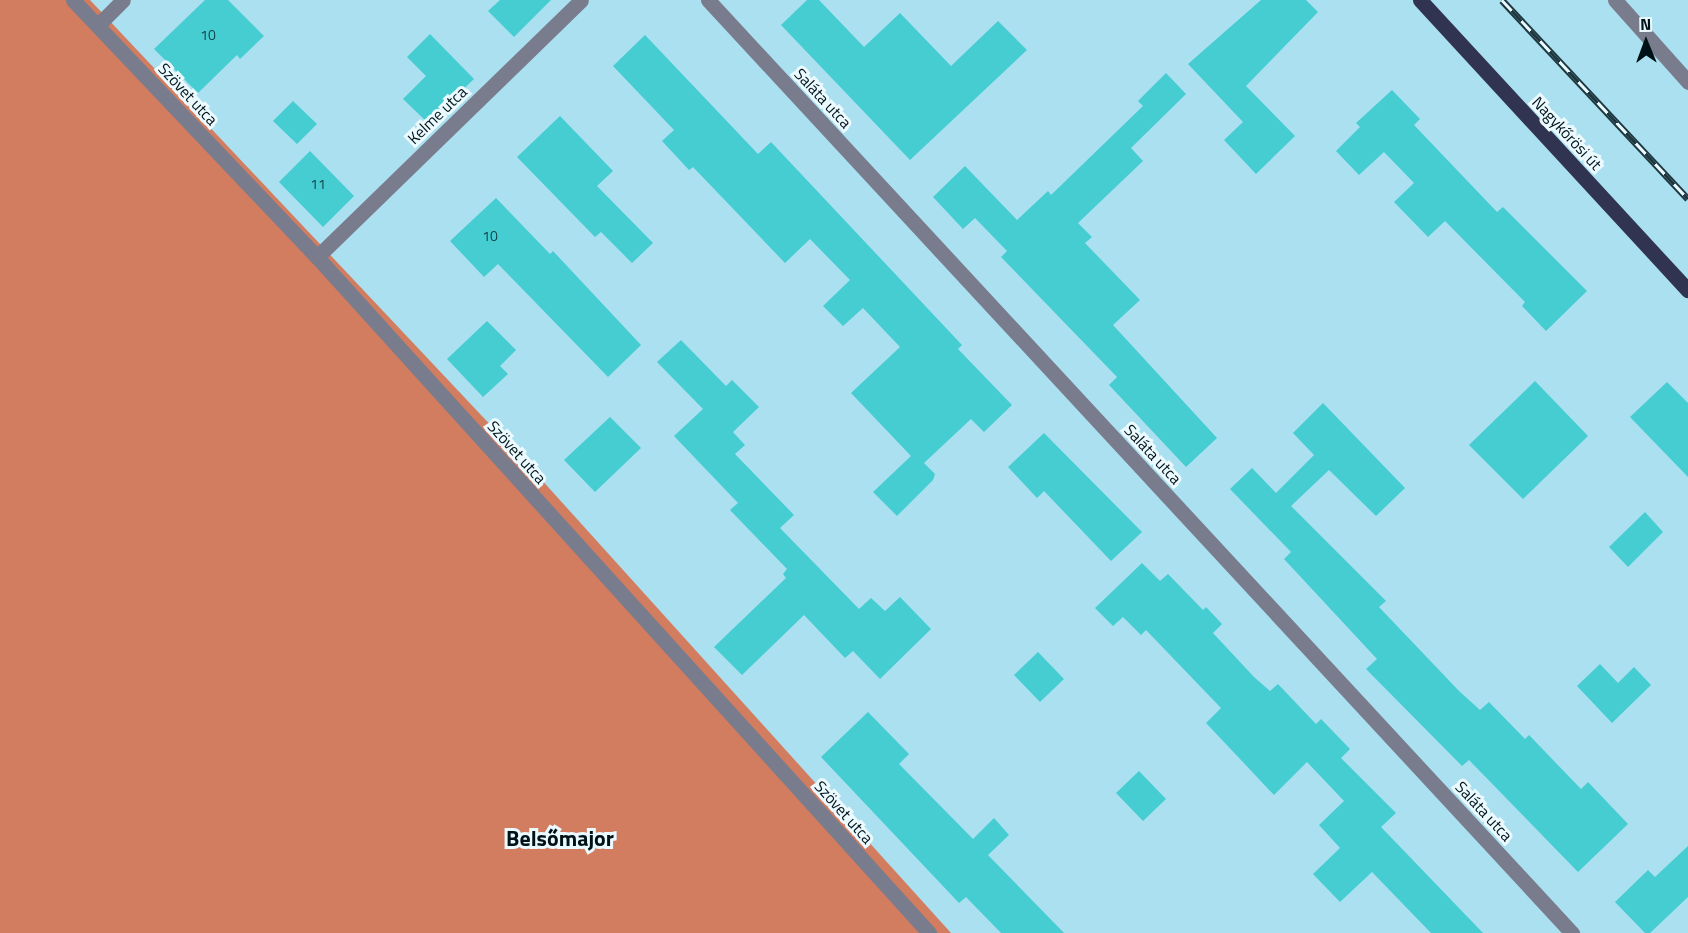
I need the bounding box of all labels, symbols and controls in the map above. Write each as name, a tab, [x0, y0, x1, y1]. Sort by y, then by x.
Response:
north arrow	[1616, 12, 1676, 72]
text: N	[1640, 12, 1651, 36]
house number: 10	[200, 27, 216, 43]
street label: Szövet utca	[154, 59, 222, 129]
street label: Saláta utca	[791, 64, 855, 132]
street label: Kelme utca	[403, 82, 471, 148]
street label: Nagykőrösi út	[1528, 92, 1606, 174]
house number: 11	[310, 176, 326, 192]
house number: 10	[482, 228, 498, 244]
street label: Szövet utca	[484, 417, 550, 487]
street label: Saláta utca	[1121, 420, 1185, 488]
street label: Szövet utca	[811, 777, 877, 847]
street label: Saláta utca	[1452, 777, 1516, 845]
district label: Belsőmajor	[506, 826, 614, 852]

